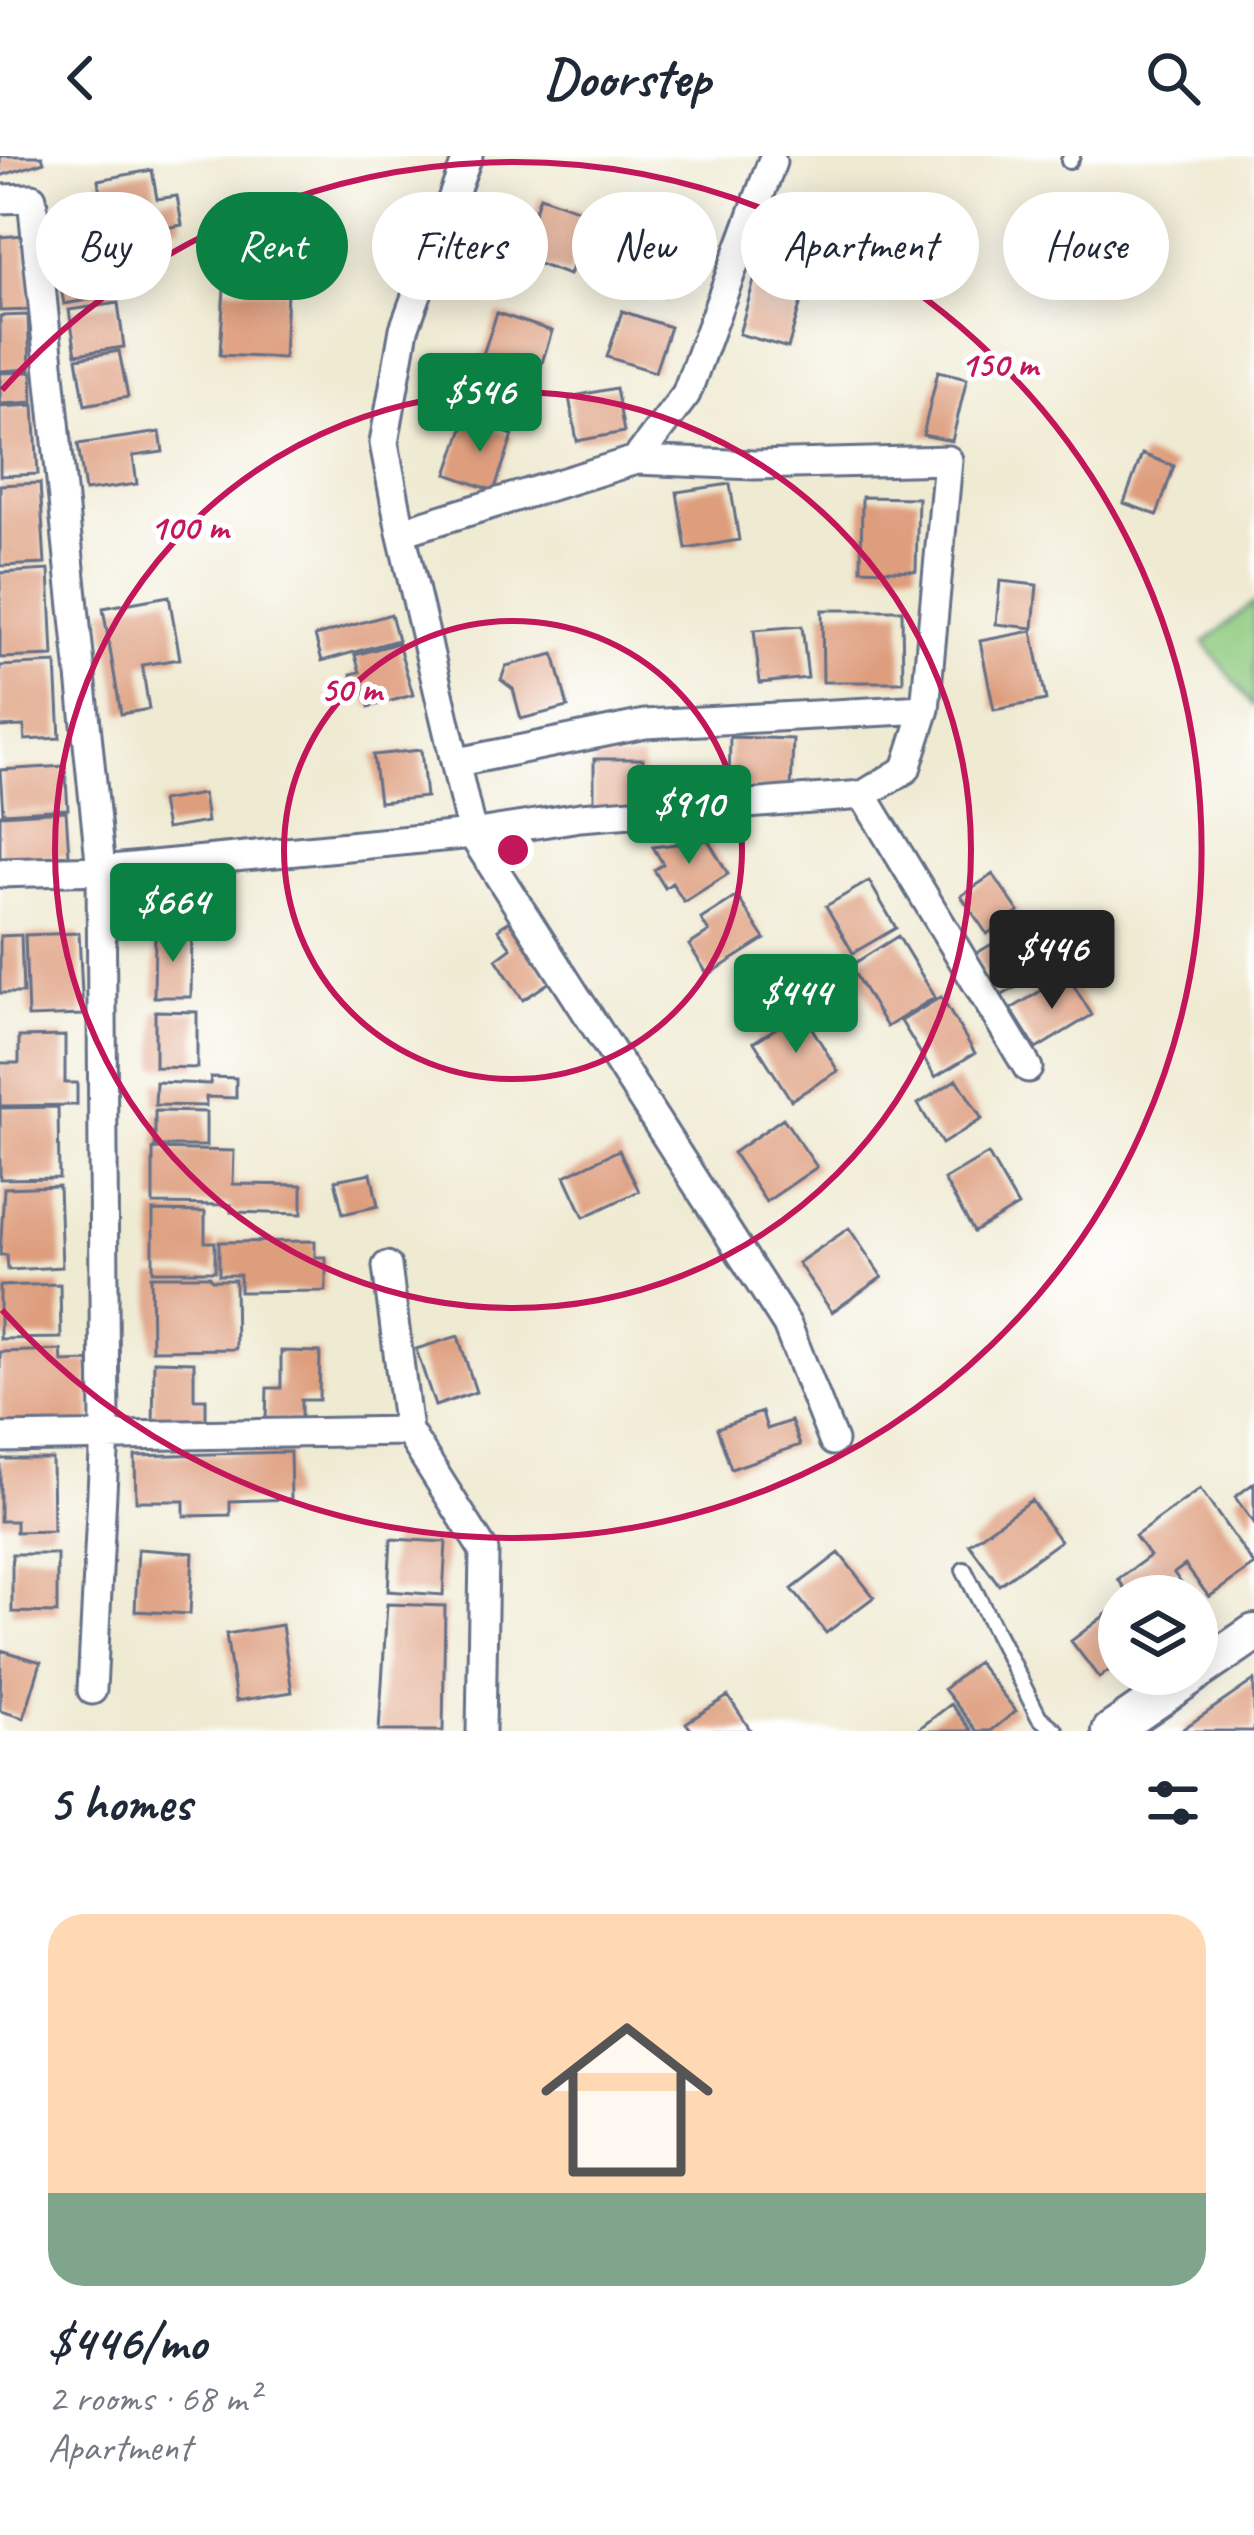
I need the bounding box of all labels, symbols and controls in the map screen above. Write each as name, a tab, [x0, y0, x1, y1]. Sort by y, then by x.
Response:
text: Doorstep	[544, 44, 710, 112]
icon: back	[48, 45, 114, 111]
icon: search	[1140, 45, 1206, 111]
chip: Buy	[36, 192, 172, 300]
chip: Rent	[196, 192, 348, 300]
chip: Filters	[372, 192, 548, 300]
chip: New	[572, 192, 717, 300]
chip: Apartment	[741, 192, 979, 300]
chip: House	[1003, 192, 1169, 300]
text: 150 m	[960, 341, 1041, 387]
pin: $546	[409, 353, 551, 455]
text: $546	[445, 367, 515, 416]
text: 100 m	[150, 504, 231, 550]
text: 50 m	[320, 666, 385, 712]
pin: $910	[618, 765, 760, 867]
text: $910	[654, 779, 724, 828]
centre of rings	[492, 829, 534, 871]
pin: $664	[102, 863, 244, 965]
text: $664	[137, 877, 209, 926]
pin: $446	[981, 910, 1123, 1012]
text: $446	[1016, 924, 1088, 973]
pin: $444	[725, 954, 867, 1056]
text: $444	[761, 968, 831, 1017]
map controls	[1098, 1575, 1218, 1695]
button: layers	[1098, 1575, 1218, 1695]
icon: filters	[1140, 1770, 1206, 1836]
text: 5 homes	[48, 1771, 191, 1835]
icon: home	[519, 1992, 735, 2208]
text: $446/mo	[48, 2310, 206, 2374]
text: 2 rooms · 68 m²	[48, 2374, 259, 2423]
text: Apartment	[48, 2423, 191, 2472]

